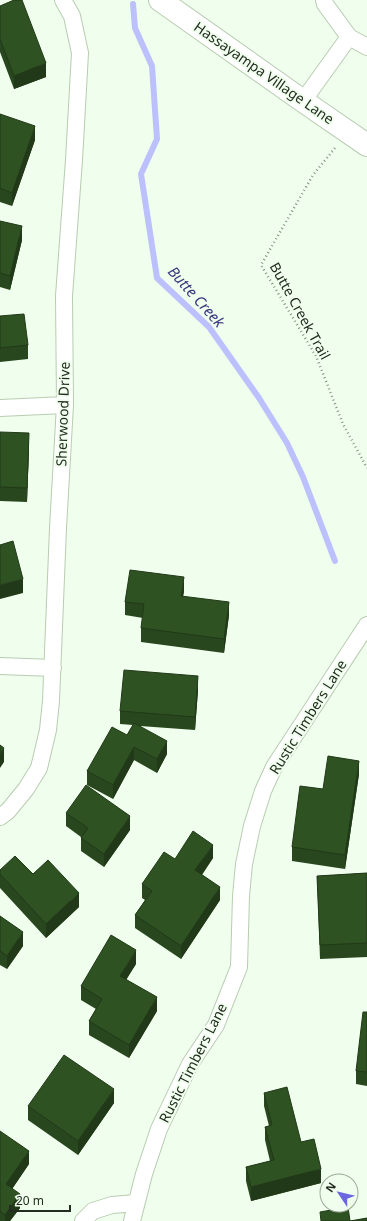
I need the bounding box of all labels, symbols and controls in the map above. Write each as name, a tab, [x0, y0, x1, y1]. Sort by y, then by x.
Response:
street label: Hassayampa Village Lane	[191, 17, 338, 128]
street label: Butte Creek Trail	[266, 259, 335, 363]
water label: Butte Creek	[164, 261, 230, 332]
street label: Sherwood Drive	[51, 361, 74, 467]
street label: Rustic Timbers Lane	[265, 656, 351, 778]
street label: Rustic Timbers Lane	[154, 1000, 231, 1126]
north arrow	[319, 1173, 359, 1213]
text: N	[322, 1179, 339, 1195]
scale bar	[10, 1187, 70, 1213]
text: 20 m	[16, 1192, 44, 1209]

